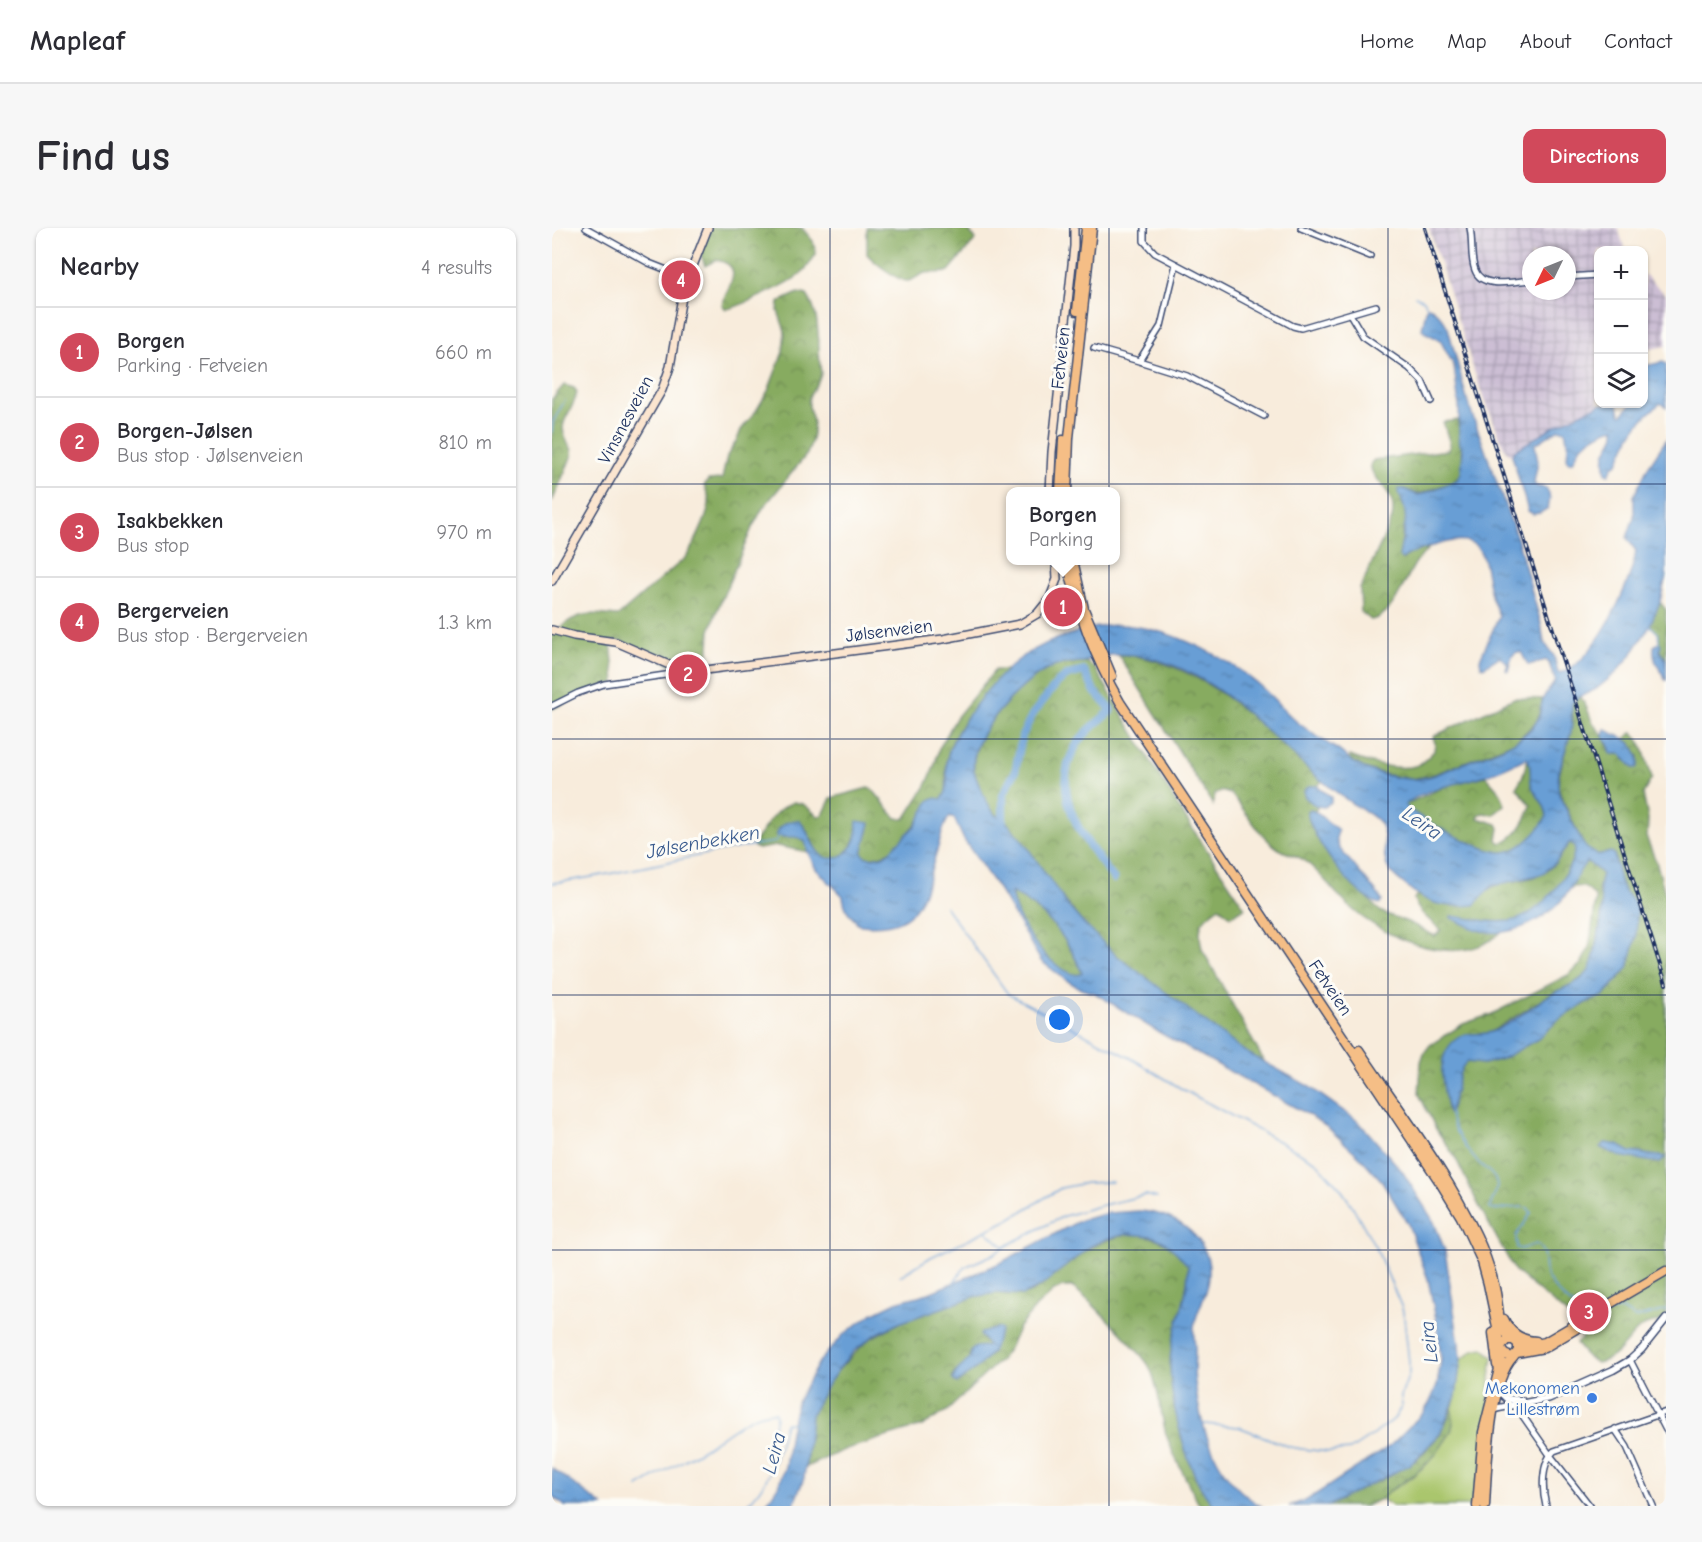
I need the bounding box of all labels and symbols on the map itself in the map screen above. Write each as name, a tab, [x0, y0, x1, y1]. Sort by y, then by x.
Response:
north arrow	[1522, 246, 1576, 300]
pin: 4	[662, 257, 700, 302]
street label: Fetveien	[1047, 326, 1075, 390]
street label: Vinsnesveien	[594, 372, 658, 468]
pin: 1	[1044, 584, 1082, 629]
street label: Jølsenveien	[844, 615, 934, 647]
pin: 2	[668, 652, 708, 696]
water label: Leira	[1398, 802, 1446, 844]
water label: Jølsenbekken	[643, 821, 762, 863]
street label: Fetveien	[1304, 956, 1356, 1020]
your location	[1045, 1005, 1074, 1034]
pin: 3	[1570, 1290, 1608, 1334]
water label: Leira	[1415, 1320, 1443, 1364]
place label: Mekonomen Lillestrøm	[1485, 1378, 1580, 1420]
marker: Mekonomen Lillestrøm	[1585, 1391, 1599, 1405]
water label: Leira	[757, 1430, 791, 1476]

